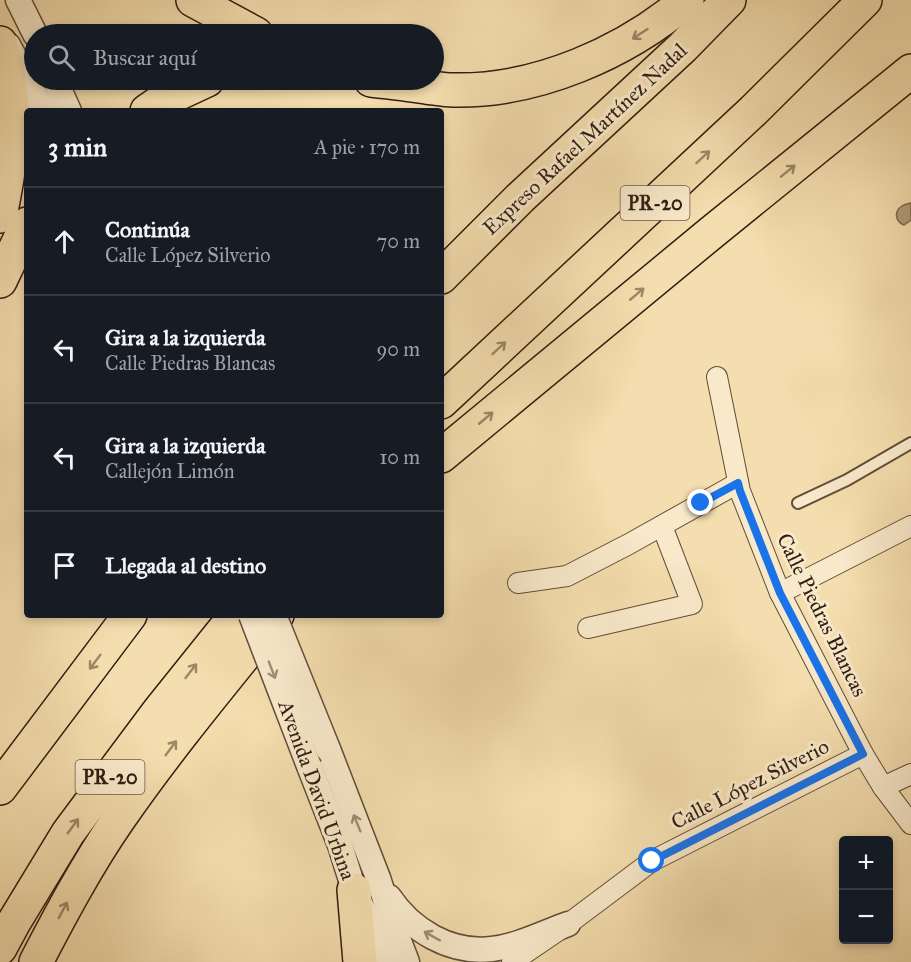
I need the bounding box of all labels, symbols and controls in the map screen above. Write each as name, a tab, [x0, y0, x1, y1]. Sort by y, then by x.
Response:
search box	[24, 24, 444, 90]
one-way arrow	[632, 28, 648, 40]
street label: Expreso Rafael Martínez Nadal	[477, 37, 693, 241]
icon: search	[45, 41, 78, 74]
text: Buscar aquí	[93, 44, 196, 71]
text: 3 min	[48, 131, 107, 163]
text: A pie · 170 m	[314, 135, 420, 159]
one-way arrow	[696, 150, 711, 165]
one-way arrow	[779, 165, 795, 178]
road number: PR-20	[620, 186, 690, 220]
text: Continúa	[105, 216, 190, 243]
icon: ahead	[48, 225, 81, 258]
text: 70 m	[377, 229, 420, 253]
text: Calle López Silverio	[105, 243, 270, 267]
one-way arrow	[628, 288, 644, 301]
text: Gira a la izquierda	[105, 324, 266, 351]
icon: left	[48, 333, 81, 366]
text: 90 m	[377, 337, 420, 361]
one-way arrow	[491, 341, 506, 355]
text: Calle Piedras Blancas	[105, 351, 275, 375]
one-way arrow	[478, 412, 494, 425]
text: Gira a la izquierda	[105, 432, 266, 459]
icon: left	[48, 441, 81, 474]
text: 10 m	[379, 445, 420, 469]
text: Callejón Limón	[105, 459, 234, 483]
route end	[687, 489, 713, 515]
street label: Calle Piedras Blancas	[771, 529, 873, 701]
icon: arrive	[48, 549, 81, 582]
text: Llegada al destino	[105, 552, 266, 579]
one-way arrow	[88, 653, 101, 669]
one-way arrow	[267, 660, 278, 678]
one-way arrow	[185, 663, 198, 679]
street label: Avenida David Urbina	[272, 696, 362, 883]
street label: Calle López Silverio	[667, 733, 833, 835]
one-way arrow	[164, 740, 177, 756]
road number: PR-20	[76, 760, 144, 794]
one-way arrow	[351, 815, 362, 833]
one-way arrow	[67, 819, 79, 835]
map controls	[839, 836, 893, 944]
button: +	[839, 836, 893, 890]
route start	[638, 847, 664, 873]
button: −	[839, 890, 893, 944]
one-way arrow	[57, 902, 69, 919]
one-way arrow	[424, 930, 441, 942]

